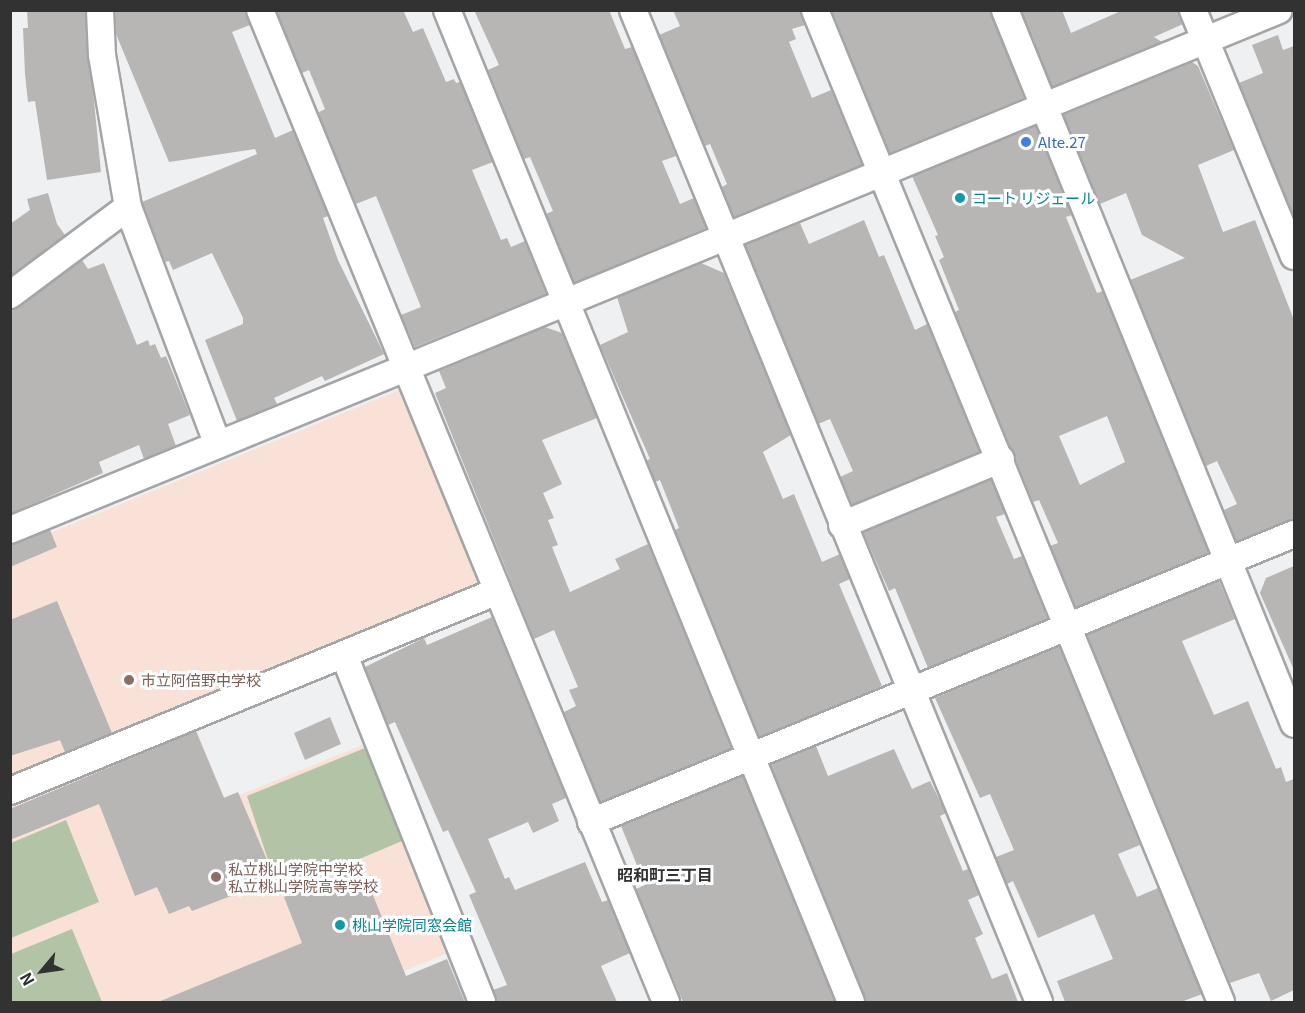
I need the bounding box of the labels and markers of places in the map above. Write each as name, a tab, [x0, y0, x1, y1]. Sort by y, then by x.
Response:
place label: Alte.27	[1038, 133, 1086, 151]
marker: Alte.27	[1019, 135, 1033, 149]
place label: コート リジェール	[972, 189, 1095, 207]
marker: コート リジェール	[953, 191, 967, 205]
place label: 市立阿倍野中学校	[141, 671, 261, 689]
marker: 市立阿倍野中学校	[122, 673, 136, 687]
place label: 私立桃山学院中学校 私立桃山学院高等学校	[228, 859, 378, 894]
marker: 私立桃山学院中学校 私立桃山学院高等学校	[209, 870, 223, 884]
place label: 桃山学院同窓会館	[352, 916, 472, 934]
marker: 桃山学院同窓会館	[333, 918, 347, 932]

